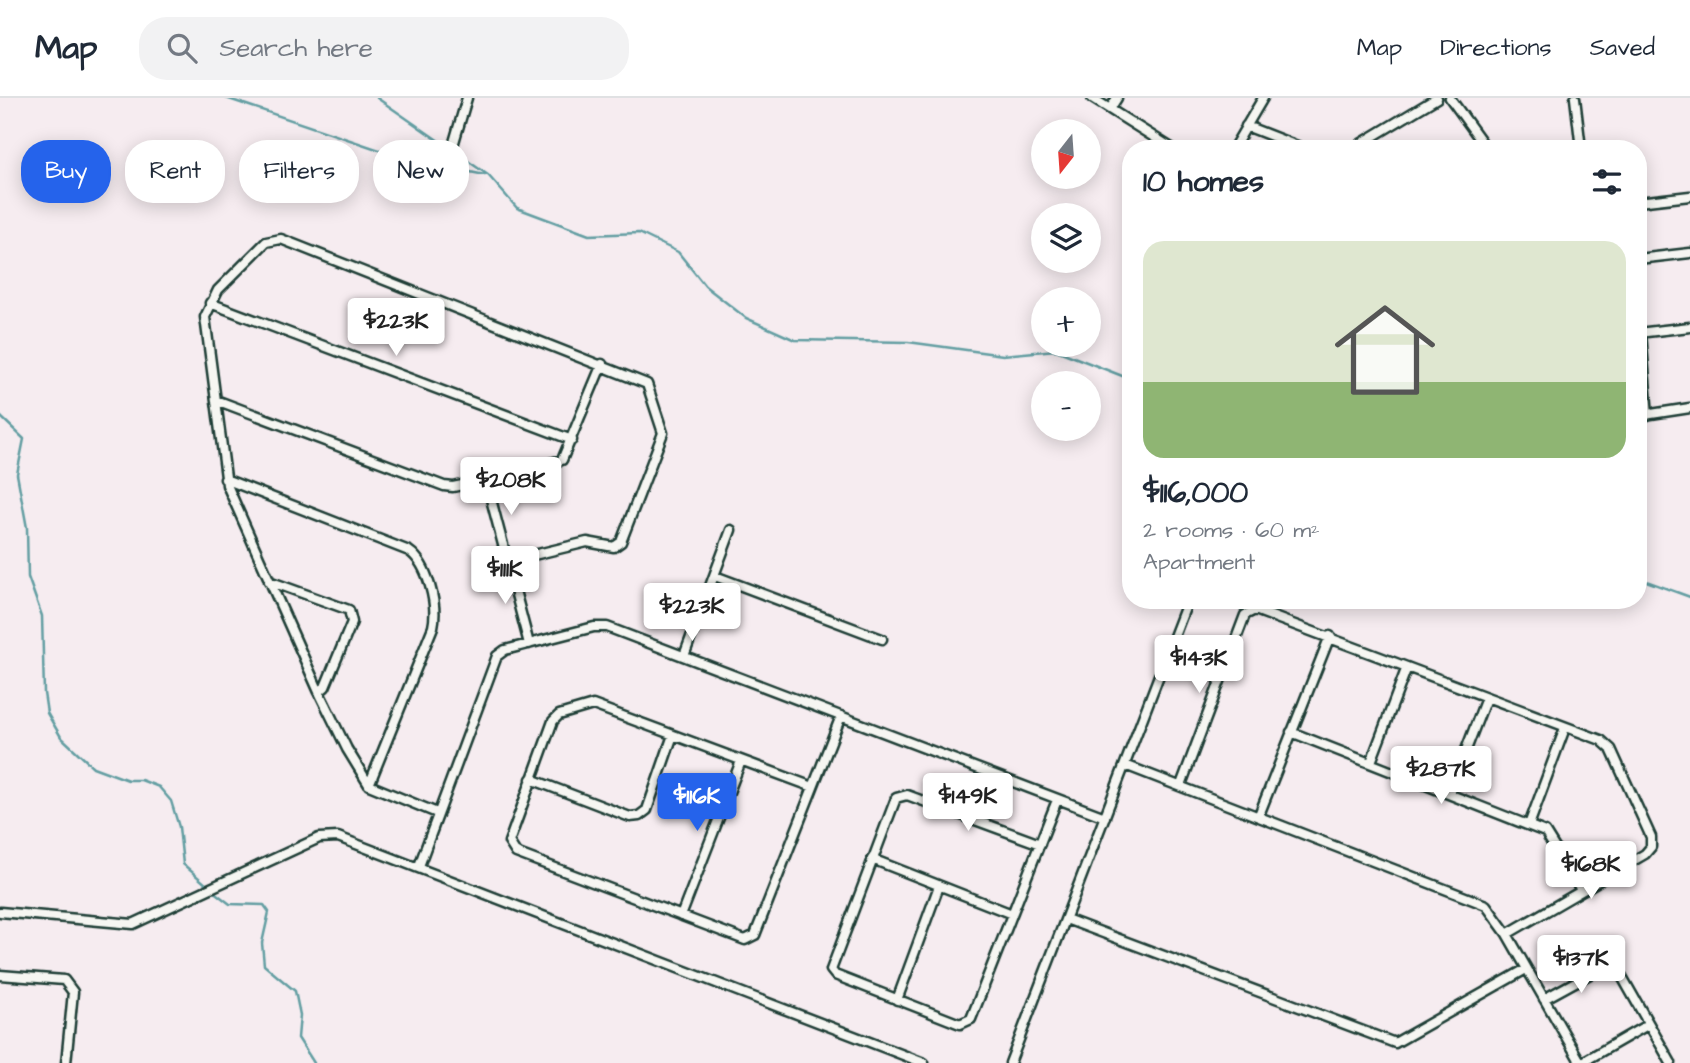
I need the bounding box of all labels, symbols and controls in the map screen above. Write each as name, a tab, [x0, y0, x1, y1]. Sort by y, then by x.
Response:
search box	[139, 17, 629, 80]
text: Map	[35, 25, 97, 71]
icon: search	[163, 29, 201, 67]
text: Search here	[219, 30, 373, 66]
text: Map	[1357, 31, 1402, 65]
text: Directions	[1440, 31, 1552, 65]
text: Saved	[1590, 31, 1655, 65]
north arrow	[1031, 119, 1101, 189]
map controls	[1031, 119, 1101, 441]
chip: Buy	[21, 140, 111, 203]
chip: Rent	[125, 140, 225, 203]
chip: Filters	[239, 140, 359, 203]
chip: New	[373, 140, 469, 203]
text: 10 homes	[1143, 161, 1264, 203]
icon: filters	[1588, 163, 1626, 201]
button: layers	[1031, 203, 1101, 273]
button: +	[1031, 287, 1101, 357]
icon: home	[1322, 287, 1448, 413]
pin: $223K	[347, 299, 445, 358]
text: $223K	[364, 305, 428, 337]
button: −	[1031, 371, 1101, 441]
pin: $208K	[462, 458, 560, 517]
text: $208K	[476, 464, 546, 496]
text: $116,000	[1143, 472, 1248, 514]
text: 2 rooms · 60 m²	[1143, 514, 1320, 546]
pin: $111K	[456, 546, 554, 606]
text: Apartment	[1143, 546, 1255, 578]
text: $111K	[487, 553, 523, 585]
pin: $223K	[643, 584, 741, 643]
text: $223K	[660, 590, 724, 622]
pin: $143K	[1150, 636, 1248, 695]
text: $143K	[1170, 642, 1228, 674]
pin: $287K	[1392, 746, 1490, 806]
text: $287K	[1407, 753, 1475, 785]
pin: $116K	[648, 774, 746, 833]
pin: $149K	[919, 774, 1017, 833]
text: $116K	[673, 780, 721, 812]
text: $149K	[939, 780, 997, 812]
pin: $168K	[1542, 842, 1640, 901]
text: $168K	[1561, 848, 1621, 880]
pin: $137K	[1532, 936, 1630, 995]
text: $137K	[1553, 942, 1609, 974]

